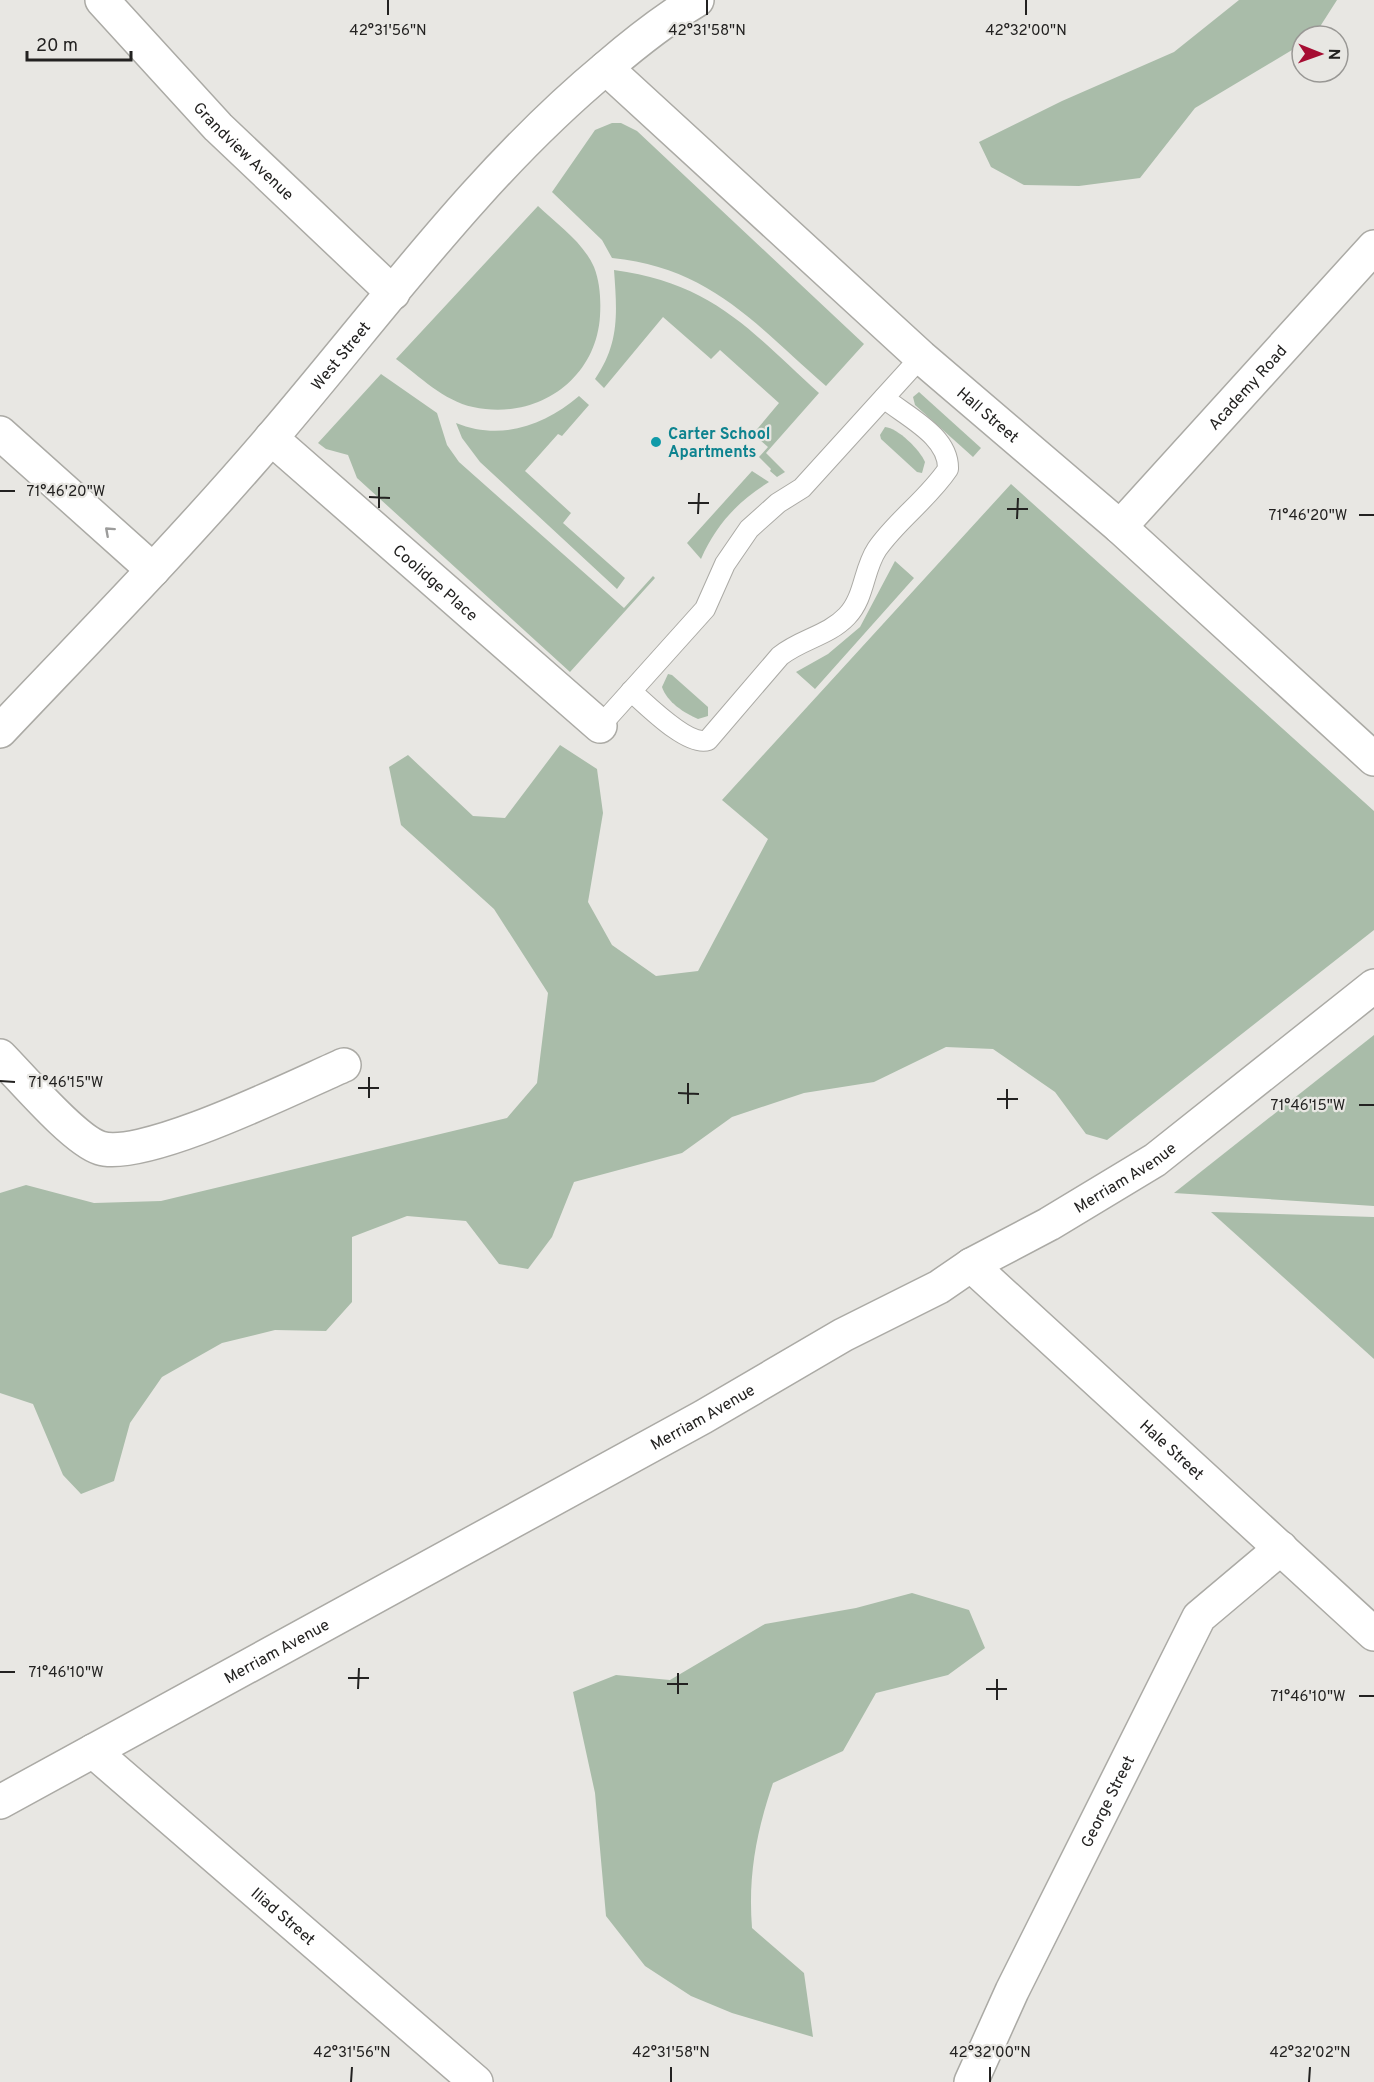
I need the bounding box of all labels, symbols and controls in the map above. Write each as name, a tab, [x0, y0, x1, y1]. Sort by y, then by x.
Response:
text: 42°31'56"N	[349, 22, 427, 41]
text: 42°31'58"N	[668, 22, 746, 41]
text: 42°32'00"N	[985, 22, 1067, 41]
scale bar	[27, 24, 130, 62]
north arrow	[1290, 24, 1350, 84]
text: 20 m	[36, 35, 78, 58]
text: N	[1323, 48, 1343, 60]
street label: Grandview Avenue	[188, 98, 297, 205]
street label: West Street	[308, 318, 376, 395]
street label: Academy Road	[1205, 342, 1292, 435]
street label: Hall Street	[952, 384, 1022, 448]
place label: Carter School Apartments	[668, 425, 770, 463]
marker: Carter School Apartments	[649, 435, 663, 449]
text: 71°46'20"W	[27, 483, 105, 502]
text: 71°46'20"W	[1269, 507, 1347, 526]
one-way arrow	[106, 527, 116, 538]
street label: Coolidge Place	[388, 541, 481, 626]
text: 71°46'15"W	[29, 1074, 103, 1093]
text: 71°46'15"W	[1271, 1097, 1345, 1116]
street label: Merriam Avenue	[1071, 1139, 1181, 1219]
street label: Merriam Avenue	[647, 1381, 759, 1456]
street label: Hale Street	[1135, 1416, 1207, 1485]
street label: Merriam Avenue	[221, 1616, 333, 1689]
text: 71°46'10"W	[28, 1664, 104, 1683]
text: 71°46'10"W	[1270, 1688, 1346, 1707]
street label: George Street	[1077, 1753, 1140, 1851]
street label: Iliad Street	[246, 1884, 319, 1950]
text: 42°31'56"N	[313, 2044, 391, 2063]
text: 42°31'58"N	[632, 2044, 710, 2063]
text: 42°32'00"N	[949, 2044, 1031, 2063]
text: 42°32'02"N	[1269, 2044, 1351, 2063]

